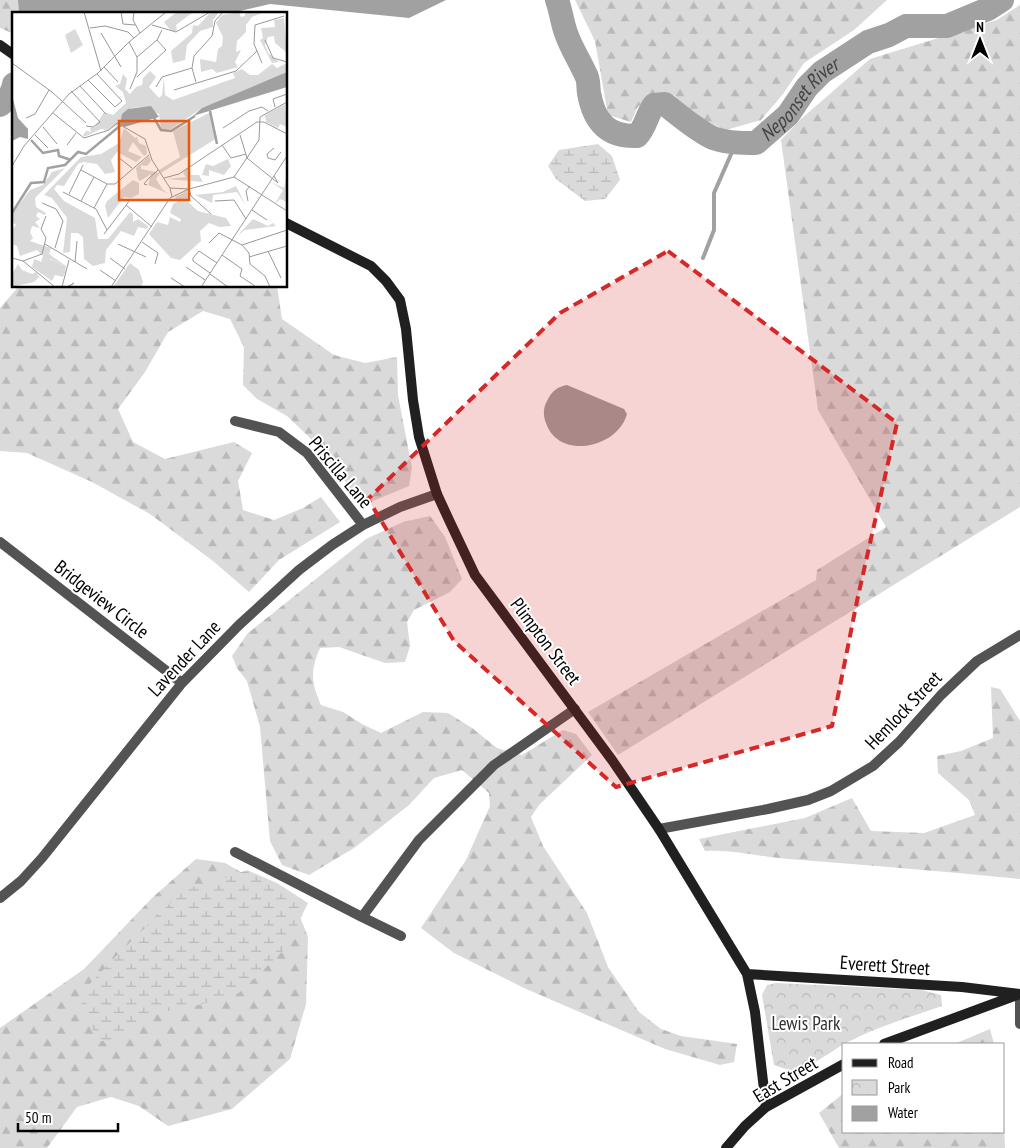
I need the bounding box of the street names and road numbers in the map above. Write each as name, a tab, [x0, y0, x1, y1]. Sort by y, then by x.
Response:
street label: Priscilla Lane	[304, 431, 378, 513]
street label: Bridgeview Circle	[50, 555, 154, 643]
street label: Plimpton Street	[506, 593, 587, 690]
street label: Lavender Lane	[143, 615, 225, 701]
street label: Hemlock Street	[860, 665, 947, 754]
street label: Everett Street	[839, 950, 932, 980]
street label: East Street	[748, 1050, 822, 1108]

